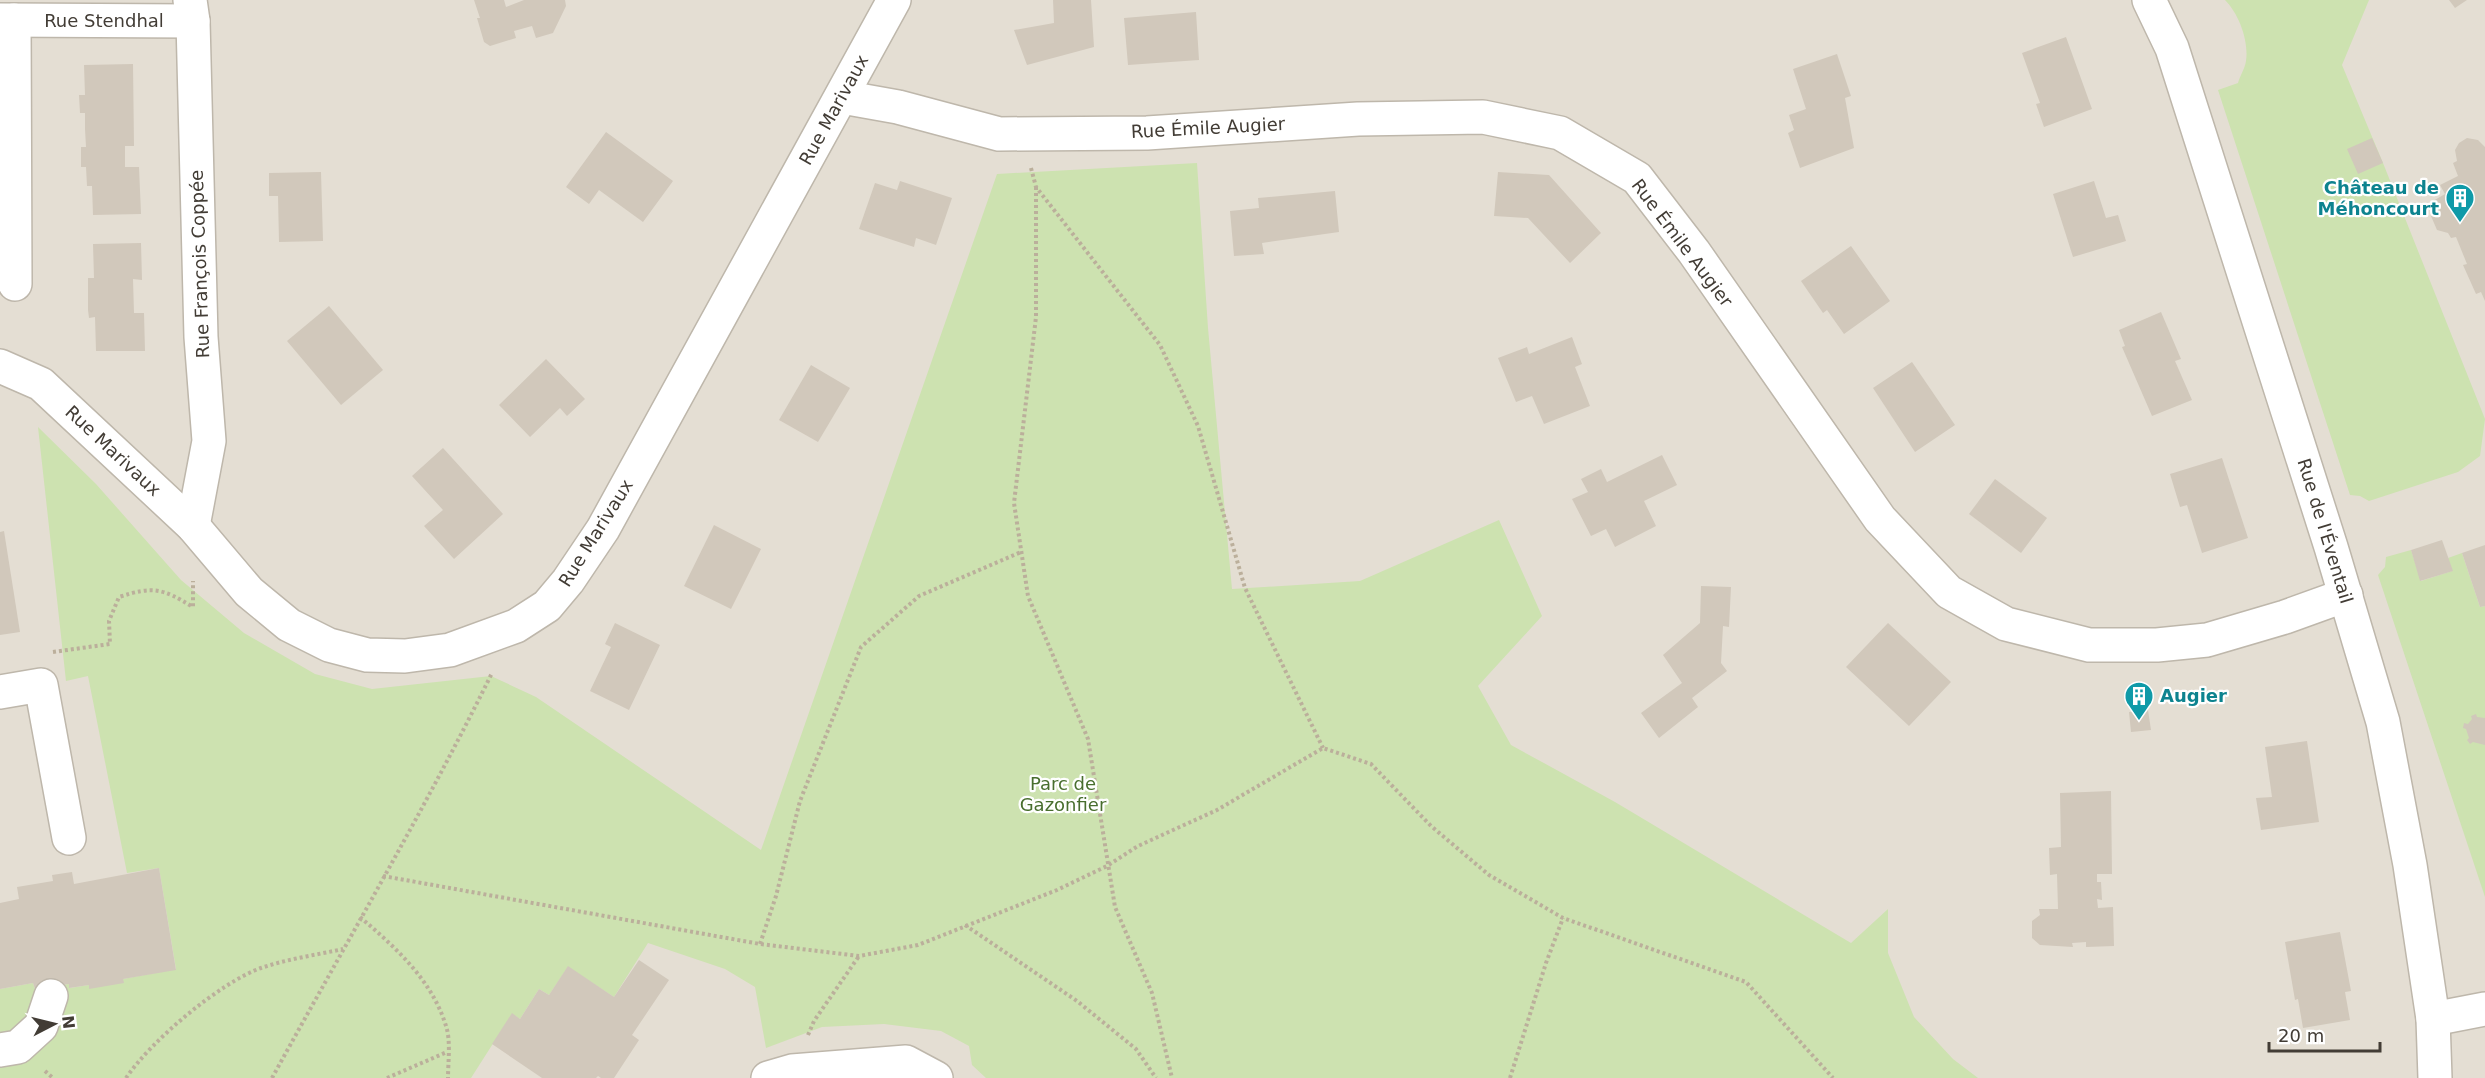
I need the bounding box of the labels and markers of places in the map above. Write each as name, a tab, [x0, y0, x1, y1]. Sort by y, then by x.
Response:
place label: Château de Méhoncourt	[2318, 177, 2439, 219]
building icon: Château de Méhoncourt	[2444, 182, 2476, 224]
building icon: Augier	[2123, 680, 2155, 722]
place label: Augier	[2160, 685, 2227, 706]

